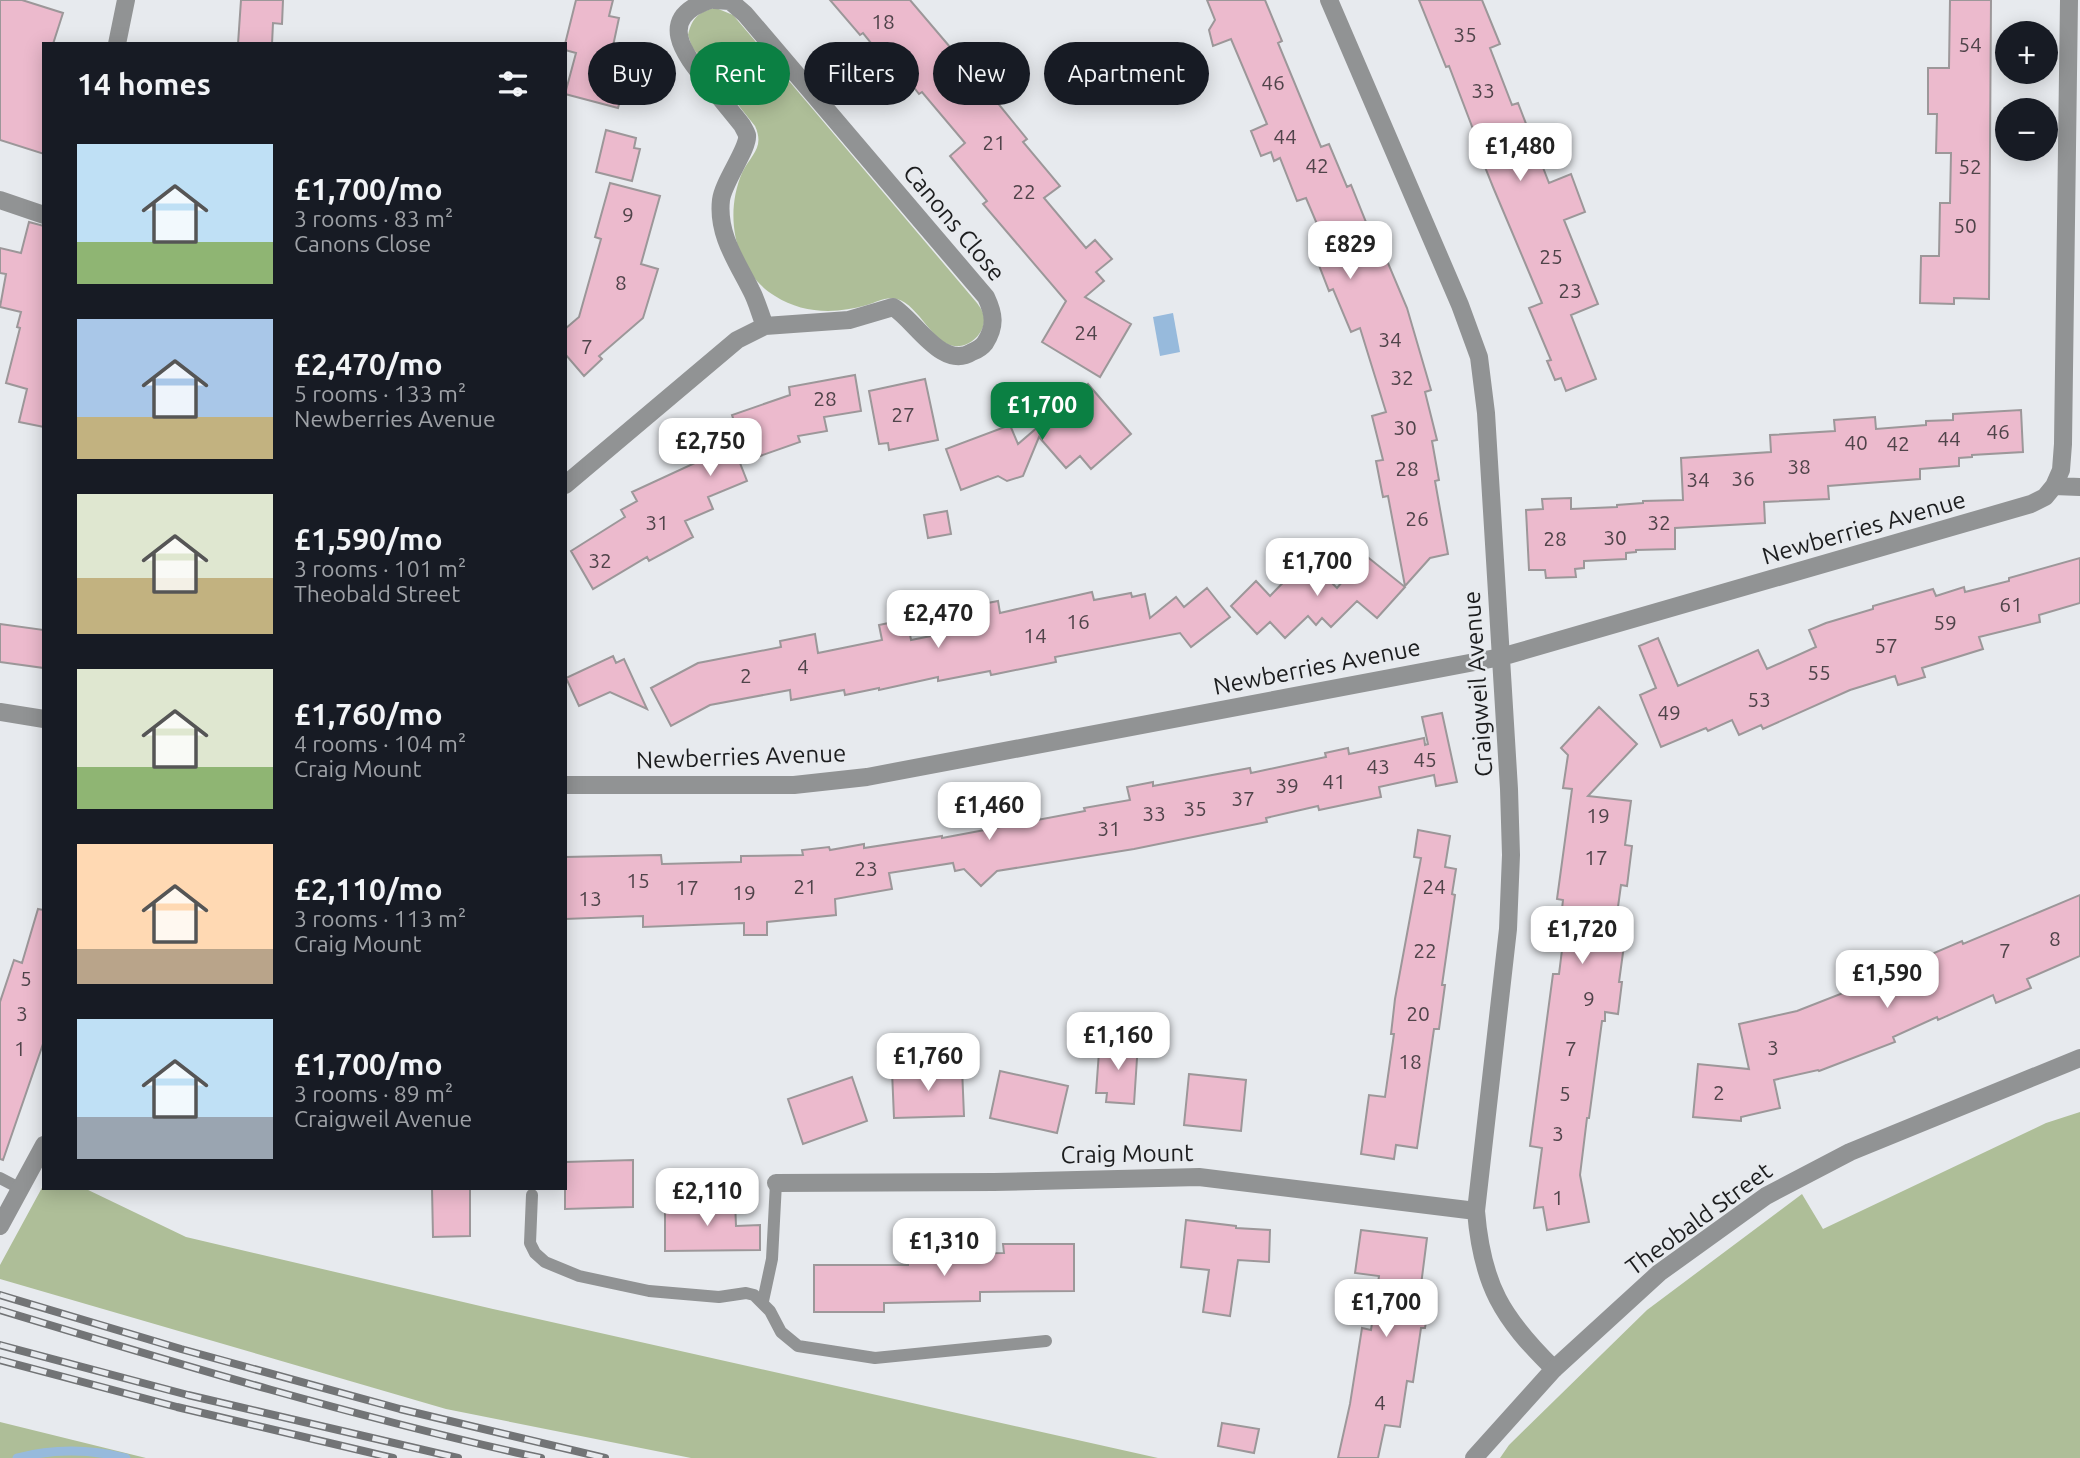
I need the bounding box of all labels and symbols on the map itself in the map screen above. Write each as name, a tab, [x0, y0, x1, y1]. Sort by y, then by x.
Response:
house number: 18	[871, 9, 895, 33]
house number: 35	[1453, 22, 1477, 46]
house number: 54	[1958, 32, 1982, 56]
house number: 46	[1261, 70, 1285, 94]
house number: 33	[1471, 78, 1495, 102]
house number: 44	[1273, 124, 1297, 148]
pin: £1,480	[1463, 124, 1577, 183]
house number: 21	[982, 130, 1006, 154]
house number: 42	[1305, 153, 1329, 177]
house number: 52	[1958, 154, 1982, 178]
street label: Canons Close	[898, 159, 1011, 286]
house number: 22	[1012, 179, 1036, 203]
house number: 9	[622, 202, 634, 226]
house number: 50	[1953, 213, 1977, 237]
pin: £829	[1309, 222, 1391, 281]
house number: 25	[1539, 244, 1563, 268]
house number: 8	[615, 270, 627, 294]
house number: 23	[1558, 278, 1582, 302]
house number: 24	[1074, 320, 1098, 344]
house number: 34	[1378, 327, 1402, 351]
house number: 7	[581, 334, 593, 358]
house number: 32	[1390, 365, 1414, 389]
pin: £1,700	[985, 382, 1099, 442]
house number: 28	[813, 386, 837, 410]
house number: 27	[891, 402, 915, 426]
house number: 30	[1393, 415, 1417, 439]
pin: £2,750	[653, 419, 767, 478]
house number: 46	[1986, 419, 2010, 443]
house number: 44	[1937, 426, 1961, 450]
house number: 40	[1844, 430, 1868, 454]
house number: 42	[1886, 431, 1910, 455]
house number: 38	[1787, 454, 1811, 478]
house number: 28	[1395, 456, 1419, 480]
house number: 36	[1731, 466, 1755, 490]
house number: 34	[1686, 467, 1710, 491]
street label: Newberries Avenue	[1759, 486, 1969, 569]
house number: 26	[1405, 506, 1429, 530]
house number: 31	[645, 510, 669, 534]
house number: 32	[1647, 510, 1671, 534]
house number: 30	[1603, 525, 1627, 549]
house number: 28	[1543, 526, 1567, 550]
pin: £1,700	[1260, 538, 1374, 598]
house number: 32	[588, 548, 612, 572]
pin: £2,470	[881, 590, 995, 650]
street label: Craigweil Avenue	[1458, 590, 1497, 778]
house number: 61	[1999, 592, 2023, 616]
house number: 16	[1066, 609, 1090, 633]
house number: 59	[1933, 610, 1957, 634]
house number: 14	[1023, 623, 1047, 647]
street label: Newberries Avenue	[1211, 633, 1423, 700]
house number: 57	[1874, 633, 1898, 657]
house number: 4	[797, 654, 809, 678]
house number: 55	[1807, 660, 1831, 684]
house number: 2	[740, 663, 752, 687]
house number: 53	[1747, 687, 1771, 711]
house number: 49	[1657, 700, 1681, 724]
street label: Newberries Avenue	[635, 739, 847, 774]
house number: 45	[1413, 747, 1437, 771]
house number: 43	[1366, 754, 1390, 778]
house number: 41	[1322, 769, 1346, 793]
house number: 39	[1275, 773, 1299, 797]
pin: £1,460	[932, 782, 1046, 842]
house number: 37	[1231, 786, 1255, 810]
house number: 35	[1183, 796, 1207, 820]
house number: 33	[1142, 801, 1166, 825]
house number: 19	[1586, 803, 1610, 827]
house number: 31	[1097, 816, 1121, 840]
house number: 17	[1584, 845, 1608, 869]
house number: 23	[854, 856, 878, 880]
house number: 15	[626, 868, 650, 892]
house number: 21	[793, 874, 817, 898]
house number: 24	[1422, 874, 1446, 898]
house number: 17	[675, 875, 699, 899]
house number: 19	[732, 880, 756, 904]
house number: 13	[578, 886, 602, 910]
pin: £1,720	[1525, 906, 1639, 966]
house number: 8	[2049, 926, 2061, 950]
house number: 22	[1413, 938, 1437, 962]
house number: 7	[1999, 938, 2011, 962]
pin: £1,590	[1830, 950, 1944, 1010]
house number: 5	[20, 966, 32, 990]
house number: 9	[1583, 986, 1595, 1010]
house number: 3	[16, 1001, 28, 1025]
house number: 20	[1406, 1001, 1430, 1025]
pin: £1,160	[1061, 1012, 1175, 1072]
pin: £1,760	[871, 1034, 985, 1093]
house number: 3	[1767, 1035, 1779, 1059]
house number: 1	[14, 1036, 26, 1060]
house number: 7	[1565, 1036, 1577, 1060]
house number: 18	[1398, 1049, 1422, 1073]
house number: 2	[1713, 1080, 1725, 1104]
house number: 5	[1559, 1081, 1571, 1105]
house number: 3	[1552, 1121, 1564, 1145]
street label: Craig Mount	[1060, 1139, 1194, 1168]
street label: Theobald Street	[1621, 1156, 1777, 1281]
pin: £2,110	[650, 1168, 764, 1228]
house number: 1	[1552, 1185, 1564, 1209]
pin: £1,310	[887, 1218, 1001, 1278]
pin: £1,700	[1329, 1280, 1443, 1339]
house number: 4	[1374, 1390, 1386, 1414]

